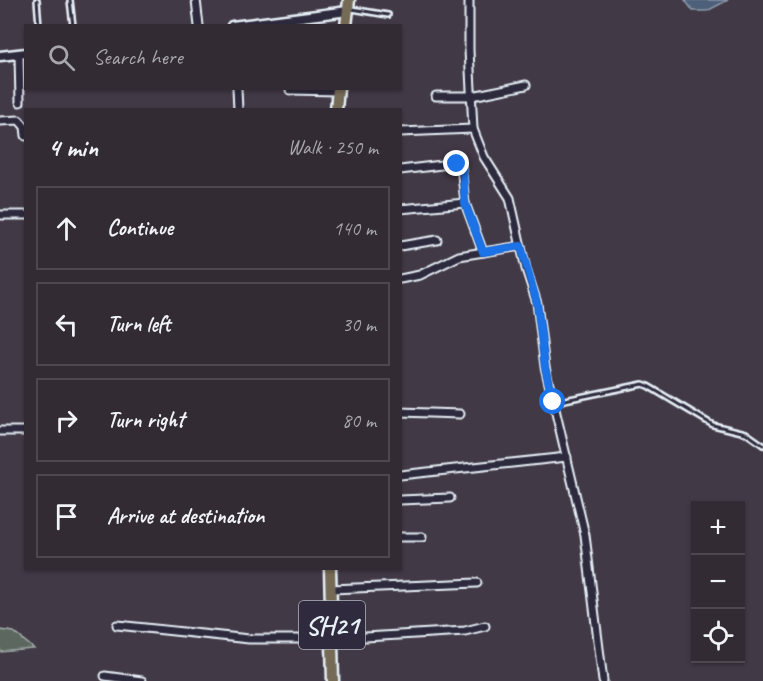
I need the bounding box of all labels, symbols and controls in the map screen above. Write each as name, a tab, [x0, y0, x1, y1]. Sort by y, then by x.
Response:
search box	[24, 24, 402, 90]
icon: search	[45, 41, 78, 74]
text: Search here	[93, 43, 183, 71]
text: 4 min	[48, 131, 98, 164]
text: Walk · 250 m	[288, 135, 378, 160]
route end	[443, 150, 469, 176]
icon: ahead	[50, 212, 83, 245]
text: Continue	[107, 214, 173, 242]
text: 140 m	[333, 216, 376, 241]
icon: left	[50, 308, 83, 341]
text: Turn left	[107, 310, 171, 338]
text: 30 m	[342, 312, 376, 337]
route start	[539, 388, 565, 414]
icon: right	[50, 404, 83, 437]
text: Turn right	[107, 406, 184, 434]
text: 80 m	[342, 408, 376, 433]
icon: arrive	[50, 500, 83, 533]
map controls	[691, 501, 745, 663]
button: +	[691, 501, 745, 555]
text: Arrive at destination	[107, 502, 264, 530]
button: −	[691, 555, 745, 609]
road number: SH21	[299, 601, 365, 649]
button: locate	[691, 609, 745, 663]

